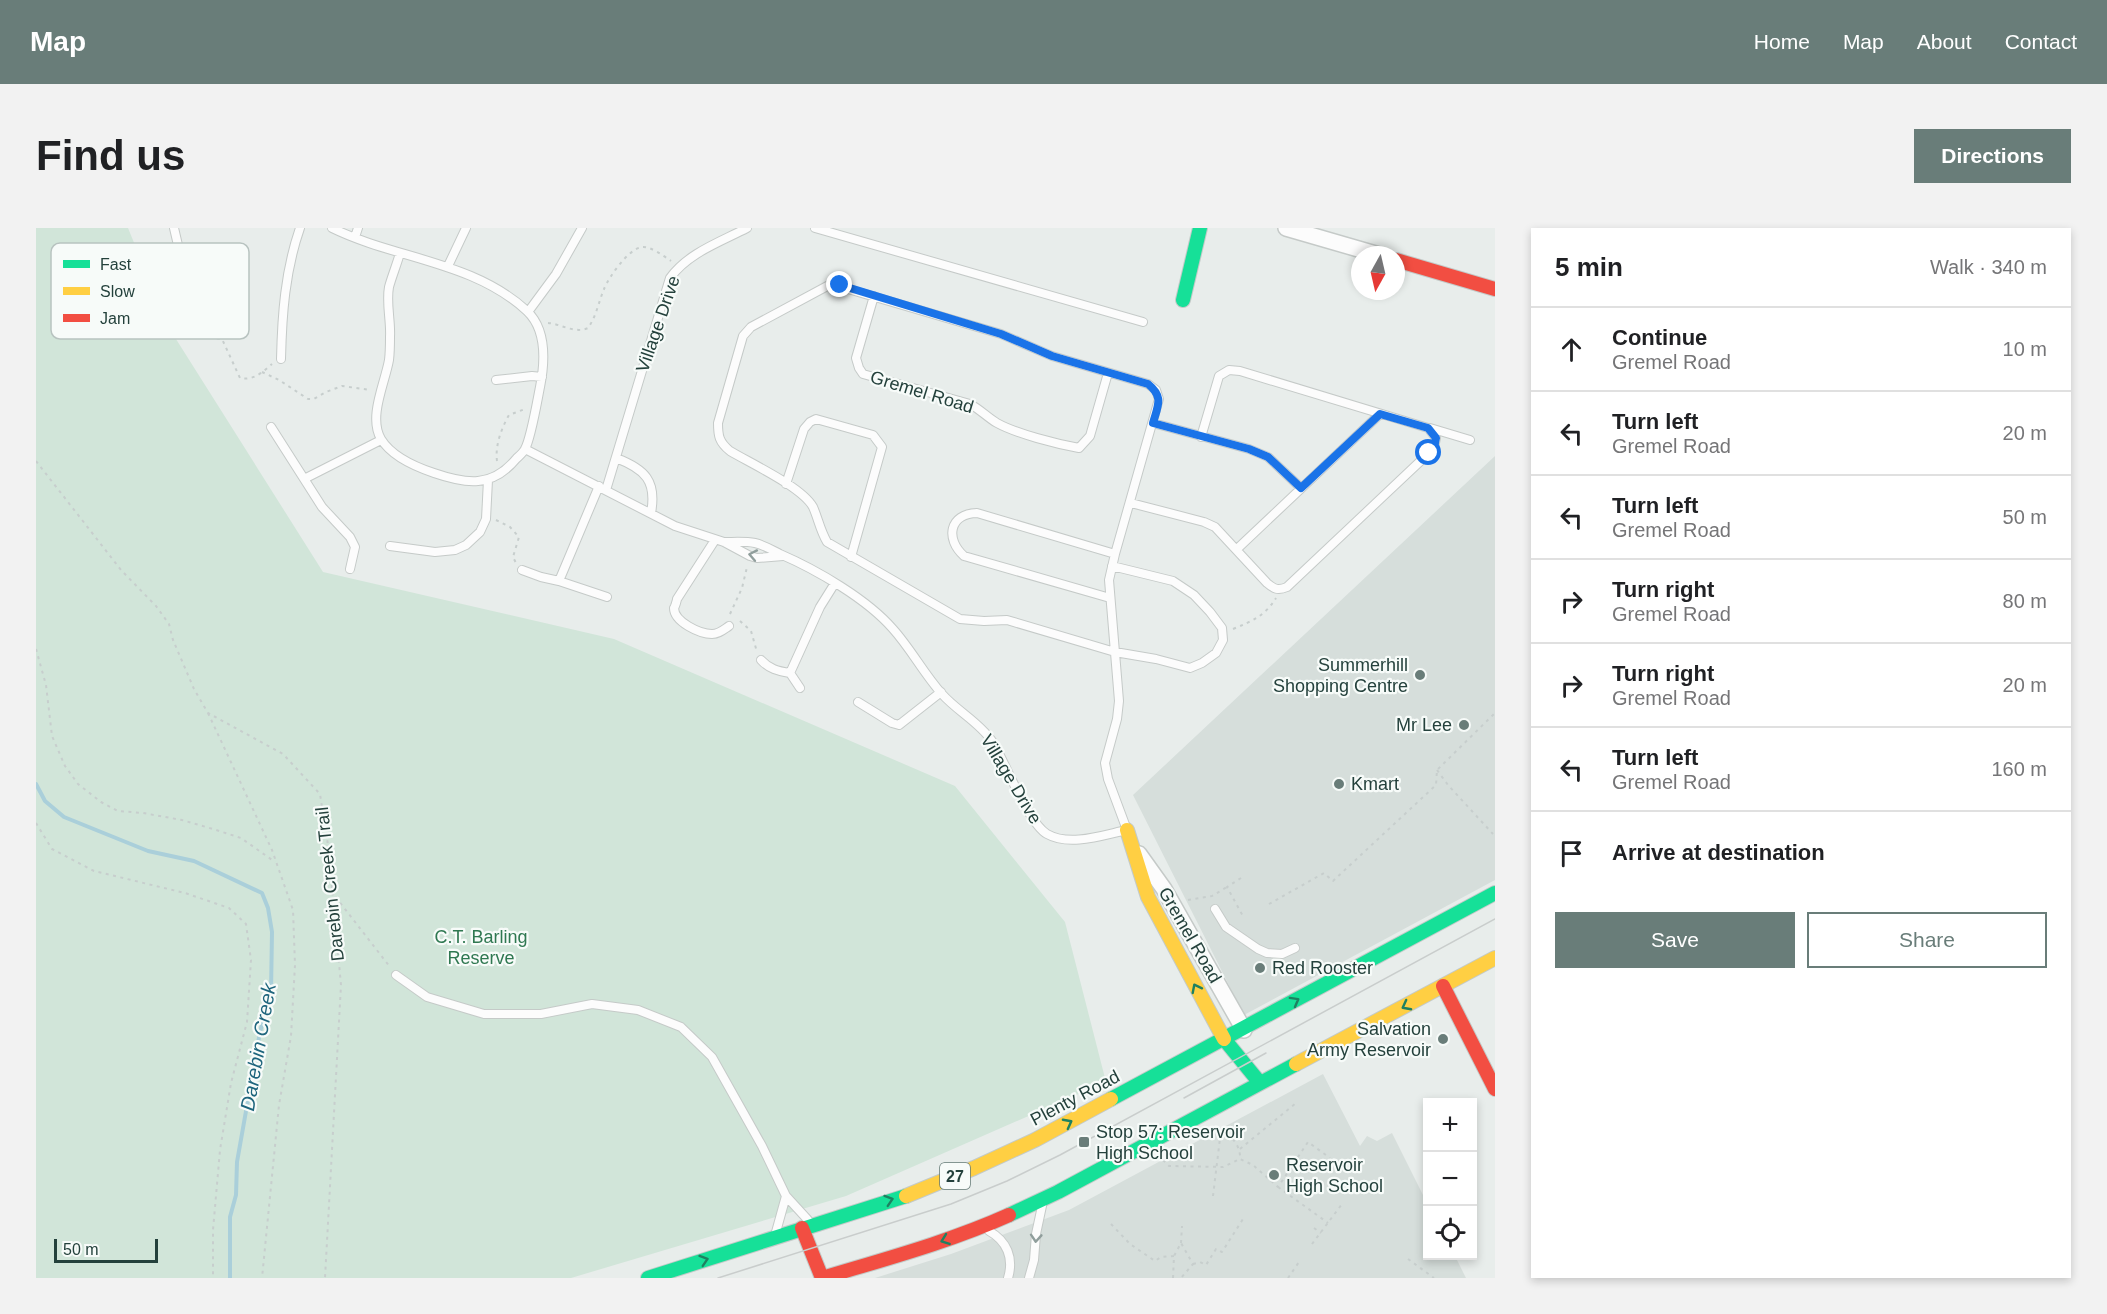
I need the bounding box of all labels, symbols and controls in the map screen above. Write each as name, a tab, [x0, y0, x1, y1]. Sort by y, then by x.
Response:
text: Map	[30, 26, 86, 57]
text: Home	[1754, 30, 1810, 53]
text: Map	[1843, 30, 1884, 53]
text: About	[1917, 30, 1972, 53]
text: Contact	[2005, 30, 2077, 53]
button: Directions	[1914, 129, 2071, 183]
text: Find us	[36, 132, 185, 179]
legend	[51, 243, 249, 339]
north arrow	[1351, 246, 1405, 300]
text: 5 min	[1555, 252, 1623, 282]
text: Fast	[100, 256, 132, 273]
text: Walk · 340 m	[1930, 256, 2047, 278]
route end	[826, 271, 852, 297]
street label: Village Drive	[632, 273, 684, 375]
text: Slow	[100, 283, 135, 300]
text: Jam	[100, 310, 130, 327]
text: Continue	[1612, 325, 1707, 350]
icon: ahead	[1555, 333, 1588, 366]
text: 10 m	[2003, 338, 2047, 360]
text: Gremel Road	[1612, 351, 1731, 373]
street label: Gremel Road	[868, 367, 976, 417]
text: Turn left	[1612, 409, 1698, 434]
icon: left	[1555, 417, 1588, 450]
text: 20 m	[2003, 422, 2047, 444]
text: Gremel Road	[1612, 435, 1731, 457]
route start	[1415, 439, 1441, 465]
text: Turn left	[1612, 493, 1698, 518]
icon: left	[1555, 501, 1588, 534]
text: 50 m	[2003, 506, 2047, 528]
text: Gremel Road	[1612, 519, 1731, 541]
one-way arrow	[748, 549, 758, 562]
text: Turn right	[1612, 577, 1714, 602]
icon: right	[1555, 585, 1588, 618]
text: 80 m	[2003, 590, 2047, 612]
text: Gremel Road	[1612, 603, 1731, 625]
place label: Summerhill Shopping Centre	[1273, 655, 1408, 696]
text: Turn right	[1612, 661, 1714, 686]
marker: Summerhill Shopping Centre	[1413, 668, 1427, 682]
icon: right	[1555, 669, 1588, 702]
text: 20 m	[2003, 674, 2047, 696]
text: Gremel Road	[1612, 687, 1731, 709]
place label: Mr Lee	[1396, 715, 1452, 735]
marker: Mr Lee	[1457, 718, 1471, 732]
street label: Village Drive	[976, 731, 1046, 827]
text: Turn left	[1612, 745, 1698, 770]
icon: left	[1555, 753, 1588, 786]
text: 160 m	[1991, 758, 2047, 780]
text: Gremel Road	[1612, 771, 1731, 793]
place label: Kmart	[1351, 774, 1399, 794]
marker: Kmart	[1332, 777, 1346, 791]
street label: Darebin Creek Trail	[312, 806, 348, 962]
icon: arrive	[1555, 837, 1588, 870]
text: Arrive at destination	[1612, 840, 1825, 865]
street label: Gremel Road	[1155, 884, 1225, 986]
button: Save	[1555, 912, 1795, 968]
button: Share	[1807, 912, 2047, 968]
park label: C.T. Barling Reserve	[434, 927, 528, 968]
place label: Red Rooster	[1272, 958, 1373, 978]
marker: Red Rooster	[1253, 961, 1267, 975]
water label: Darebin Creek	[236, 981, 280, 1112]
one-way arrow	[1192, 983, 1203, 994]
one-way arrow	[1289, 997, 1299, 1009]
one-way arrow	[1402, 998, 1413, 1010]
place label: Salvation Army Reservoir	[1307, 1019, 1431, 1060]
marker: Salvation Army Reservoir	[1436, 1032, 1450, 1046]
street label: Plenty Road	[1027, 1066, 1123, 1130]
map controls	[1423, 1098, 1477, 1260]
button: +	[1423, 1098, 1477, 1152]
one-way arrow	[1062, 1119, 1072, 1130]
place label: Stop 57: Reservoir High School	[1096, 1122, 1245, 1163]
marker: Stop 57: Reservoir High School	[1077, 1135, 1091, 1149]
button: −	[1423, 1152, 1477, 1206]
place label: Reservoir High School	[1286, 1155, 1383, 1196]
road number: 27	[940, 1163, 970, 1189]
marker: Reservoir High School	[1267, 1168, 1281, 1182]
one-way arrow	[883, 1195, 894, 1208]
button: locate	[1423, 1206, 1477, 1260]
one-way arrow	[940, 1232, 950, 1245]
one-way arrow	[1030, 1234, 1043, 1243]
scale bar	[54, 1236, 158, 1264]
text: 50 m	[63, 1241, 99, 1258]
one-way arrow	[698, 1255, 709, 1267]

